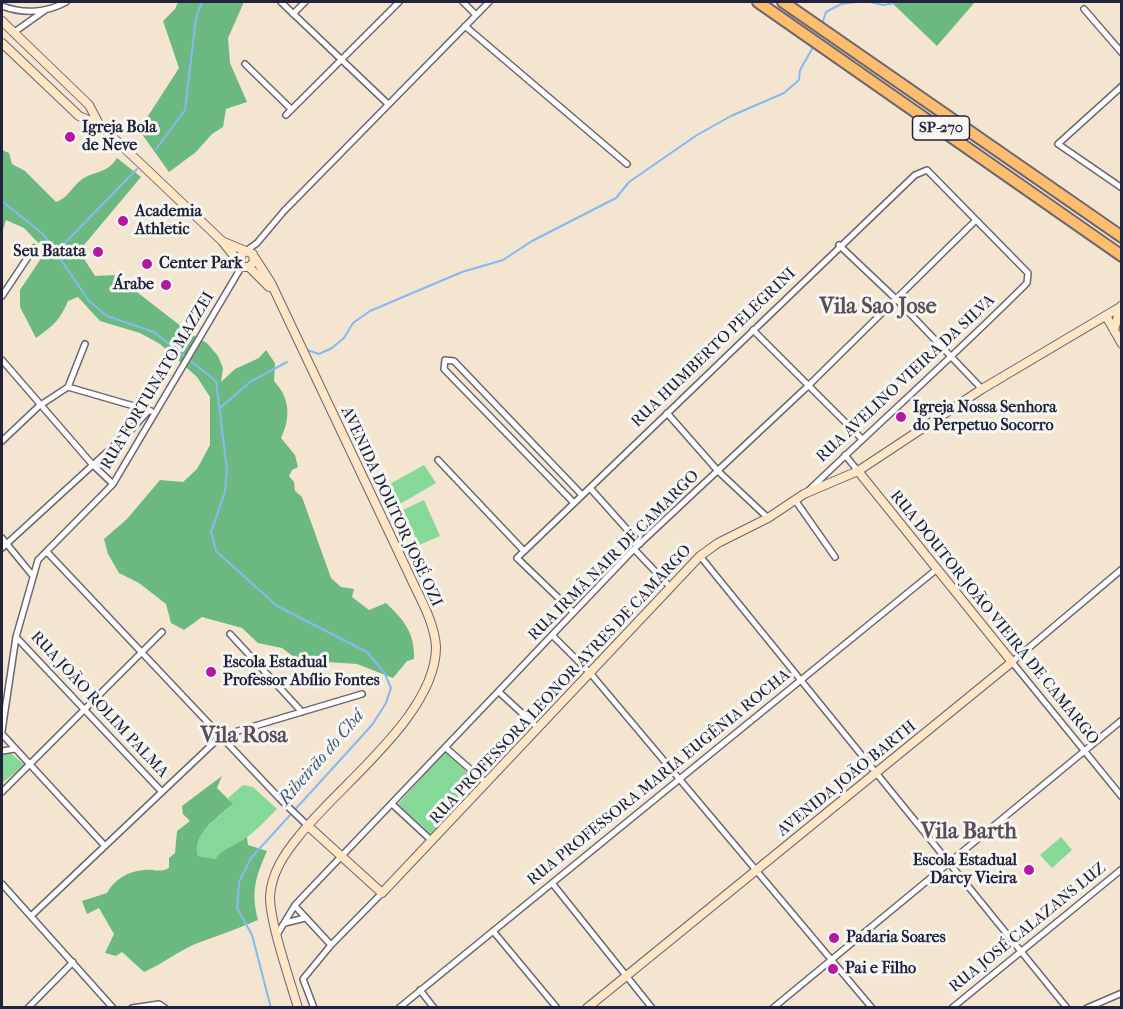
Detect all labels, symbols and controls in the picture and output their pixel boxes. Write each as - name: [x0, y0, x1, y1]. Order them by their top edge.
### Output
- road number: SP-270: [912, 116, 970, 140]
- place label: Igreja Bola de Neve: [82, 118, 157, 156]
- marker: Igreja Bola de Neve: [63, 130, 77, 144]
- place label: Academia Athletic: [135, 202, 202, 240]
- marker: Academia Athletic: [116, 214, 130, 228]
- place label: Seu Batata: [13, 242, 86, 262]
- marker: Seu Batata: [91, 245, 105, 259]
- place label: Center Park: [159, 254, 243, 274]
- marker: Center Park: [140, 257, 154, 271]
- street label: RUA HUMBERTO PELEGRINI: [628, 264, 800, 432]
- place label: Árabe: [113, 275, 154, 295]
- marker: Árabe: [159, 278, 173, 292]
- street label: RUA FORTUNATO MAZZEI: [97, 289, 219, 473]
- street label: RUA AVELINO VIEIRA DA SILVA: [813, 291, 999, 467]
- district label: Vila Sao Jose: [819, 295, 937, 321]
- place label: Igreja Nossa Senhora do Perpetuo Socorro: [913, 398, 1057, 436]
- street label: AVENIDA DOUTOR JOSÉ OZI: [336, 404, 446, 610]
- marker: Igreja Nossa Senhora do Perpetuo Socorro: [894, 410, 908, 424]
- street label: RUA IRMÃ NAIR DE CAMARGO: [525, 467, 703, 645]
- street label: RUA DOUTOR JOÃO VIEIRA DE CAMARGO: [885, 487, 1103, 749]
- street label: RUA PROFESSORA LEONOR AYRES DE CAMARGO: [426, 541, 696, 829]
- street label: RUA JOÃO ROLIM PALMA: [26, 628, 172, 782]
- place label: Escola Estadual Professor Abílio Fontes: [223, 653, 380, 691]
- marker: Escola Estadual Professor Abílio Fontes: [204, 665, 218, 679]
- street label: RUA PROFESSORA MARIA EUGÊNIA ROCHA: [524, 666, 794, 890]
- water label: Ribeirão do Chá: [275, 706, 369, 810]
- street label: AVENIDA JOÃO BARTH: [774, 717, 920, 841]
- district label: Vila Rosa: [201, 724, 287, 750]
- district label: Vila Barth: [921, 820, 1017, 846]
- place label: Escola Estadual Darcy Vieira: [913, 851, 1017, 889]
- street label: RUA JOSÉ CALAZANS LUZ: [946, 859, 1110, 997]
- marker: Escola Estadual Darcy Vieira: [1022, 863, 1036, 877]
- place label: Padaria Soares: [846, 928, 946, 948]
- marker: Padaria Soares: [827, 931, 841, 945]
- place label: Pai e Filho: [845, 959, 916, 979]
- marker: Pai e Filho: [826, 962, 840, 976]

